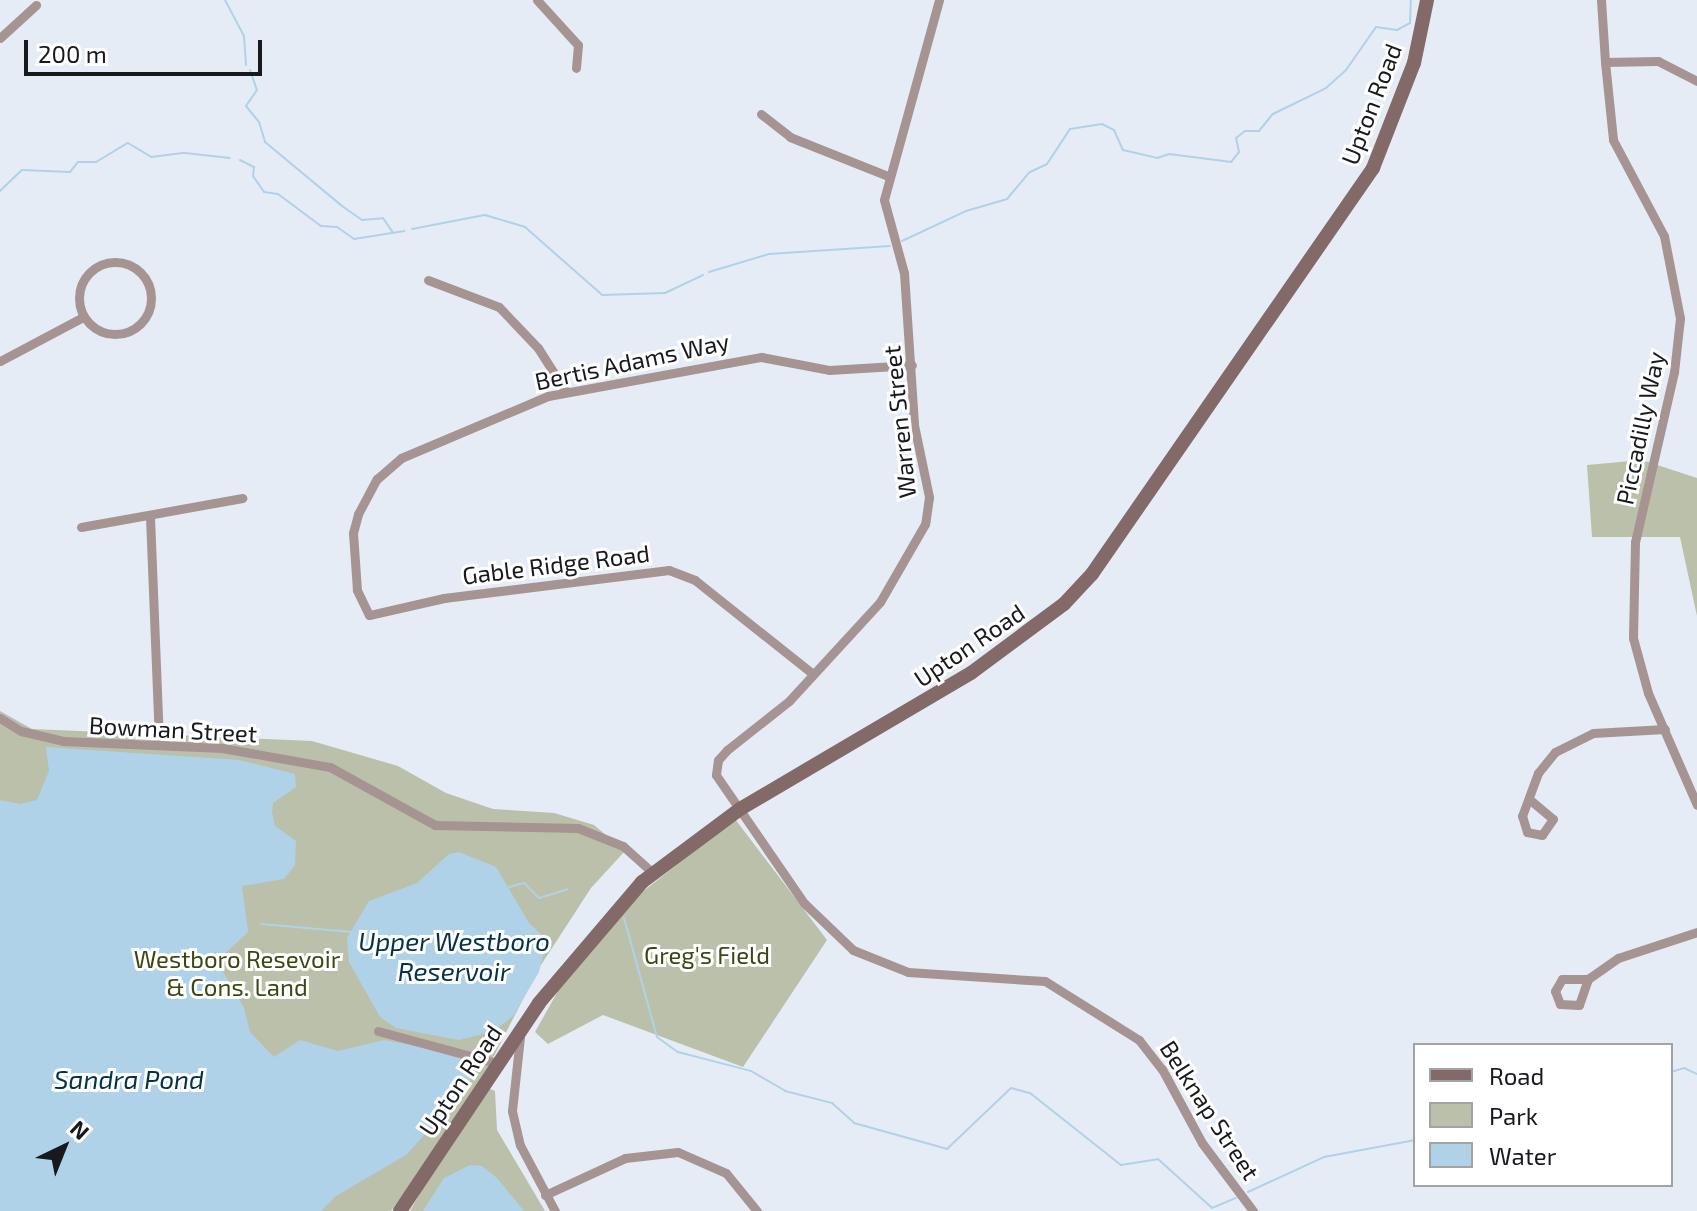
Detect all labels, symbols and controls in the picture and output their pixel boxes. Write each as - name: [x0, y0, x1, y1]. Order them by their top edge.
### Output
- scale bar: [28, 24, 266, 74]
- text: 200 m: [38, 39, 107, 68]
- street label: Upton Road: [1335, 39, 1407, 169]
- street label: Bertis Adams Way: [532, 326, 732, 396]
- street label: Warren Street: [877, 344, 921, 500]
- street label: Piccadilly Way: [1610, 349, 1670, 507]
- street label: Gable Ridge Road: [461, 538, 651, 590]
- street label: Upton Road: [908, 597, 1030, 693]
- street label: Bowman Street: [88, 710, 258, 748]
- water label: Upper Westboro Reservoir: [358, 925, 550, 986]
- park label: Greg's Field: [644, 941, 770, 969]
- park label: Westboro Resevoir & Cons. Land: [134, 945, 340, 1001]
- street label: Upton Road: [412, 1019, 508, 1141]
- street label: Belknap Street: [1154, 1035, 1266, 1185]
- legend: [1413, 1043, 1673, 1187]
- text: Road: [1489, 1061, 1544, 1090]
- water label: Sandra Pond: [54, 1063, 204, 1095]
- text: Park: [1489, 1101, 1538, 1130]
- north arrow: [24, 1107, 104, 1187]
- text: N: [66, 1115, 95, 1144]
- text: Water: [1489, 1141, 1556, 1170]

